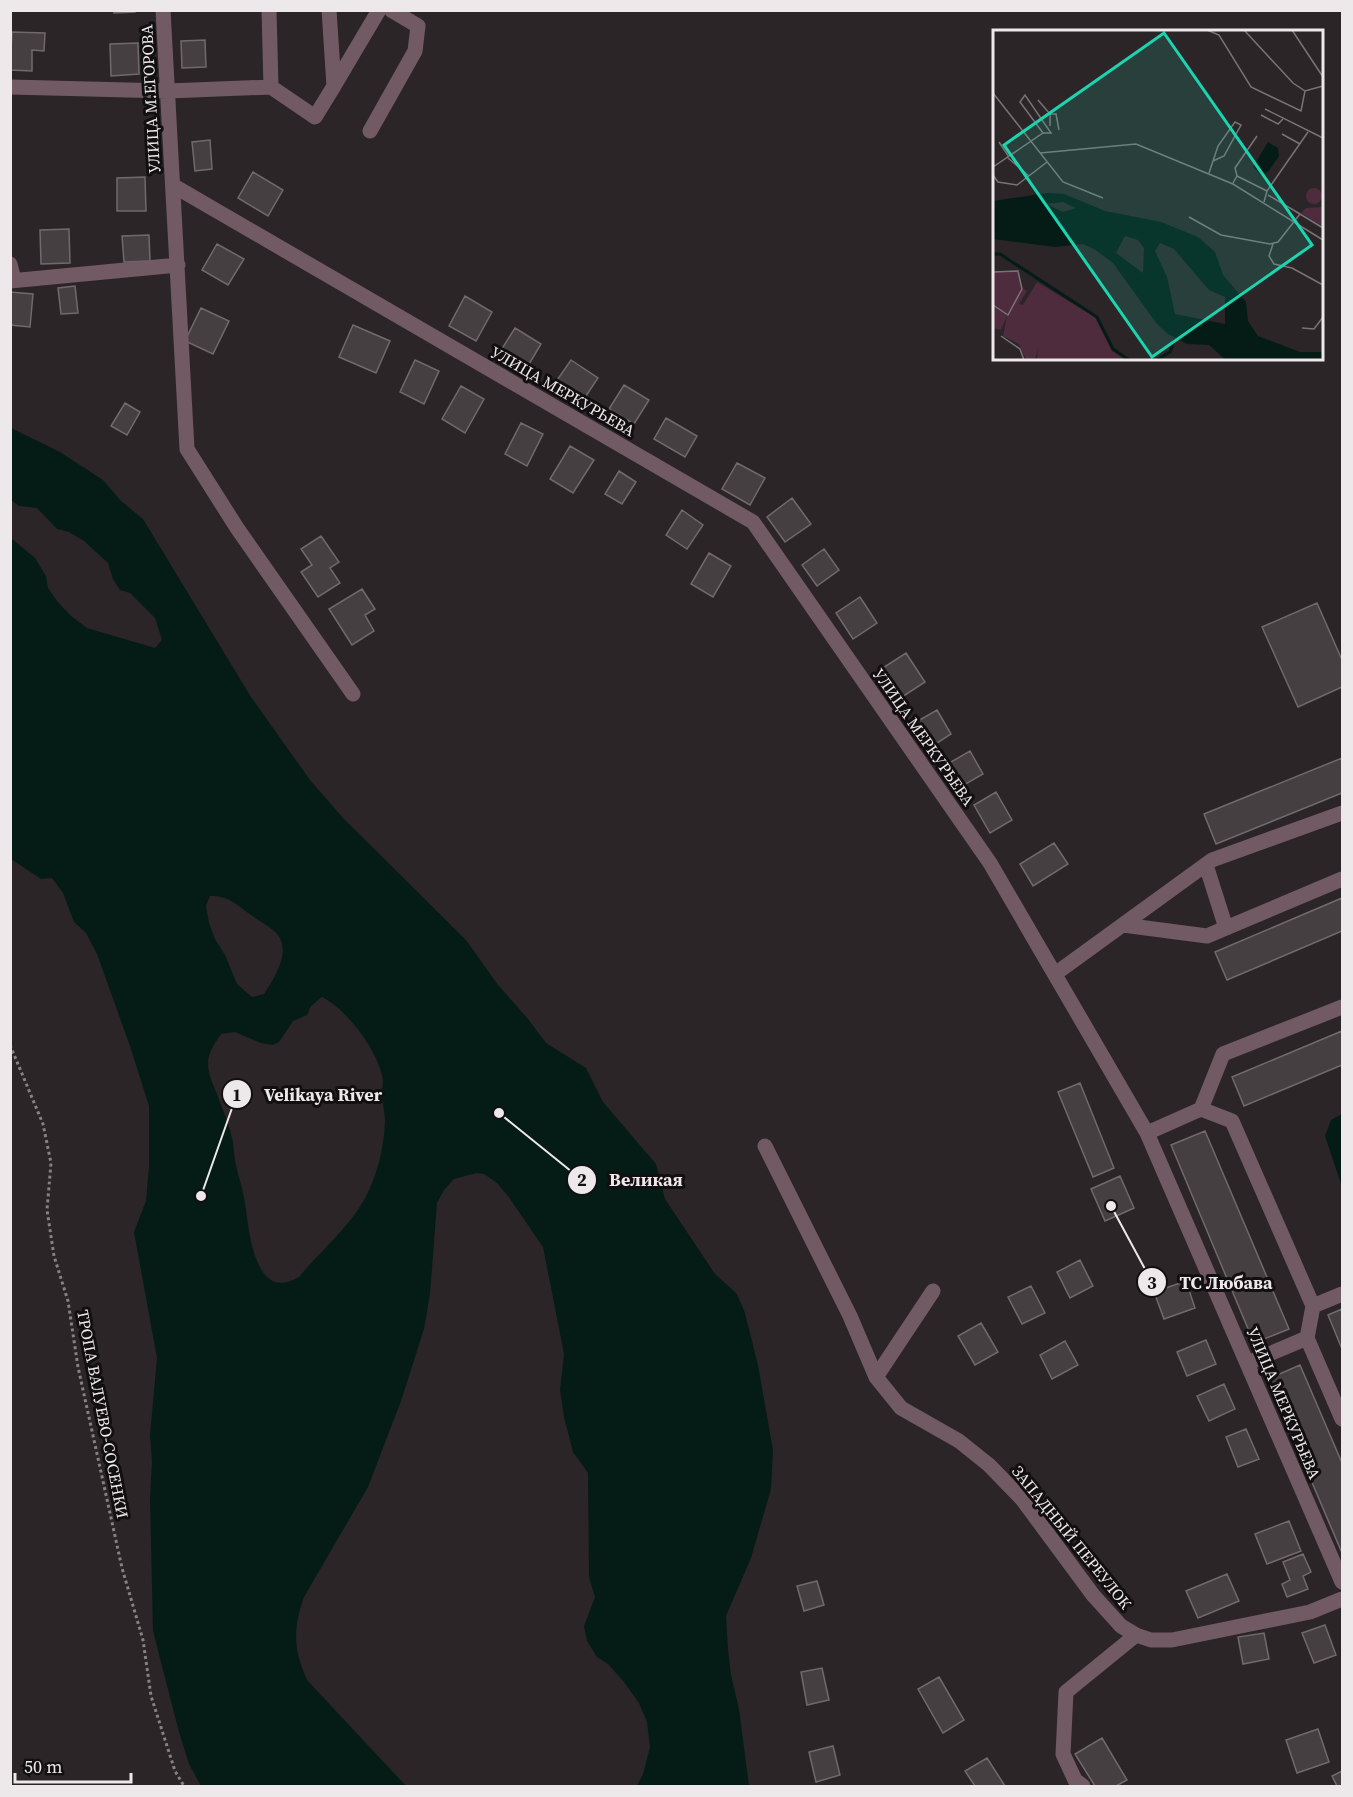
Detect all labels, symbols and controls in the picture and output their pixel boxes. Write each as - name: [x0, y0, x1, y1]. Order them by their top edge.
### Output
- street label: УЛИЦА М.ЕГОРОВА: [135, 24, 165, 174]
- inset map: [993, 30, 1323, 360]
- street label: УЛИЦА МЕРКУРЬЕВА: [487, 341, 640, 442]
- street label: УЛИЦА МЕРКУРЬЕВА: [868, 664, 980, 810]
- callout: Velikaya River: [222, 1076, 394, 1112]
- text: 1: [232, 1082, 242, 1107]
- text: Velikaya River: [264, 1082, 383, 1107]
- callout: Великая: [567, 1162, 695, 1198]
- text: 2: [577, 1167, 587, 1192]
- text: Великая: [609, 1167, 683, 1192]
- callout: ТС Любава: [1137, 1264, 1284, 1300]
- text: 3: [1147, 1270, 1157, 1295]
- text: ТС Любава: [1180, 1270, 1273, 1295]
- street label: ТРОПА ВАЛУЕВО-СОСЕНКИ: [72, 1308, 134, 1520]
- street label: УЛИЦА МЕРКУРЬЕВА: [1242, 1324, 1326, 1483]
- street label: ЗАПАДНЫЙ ПЕРЕУЛОК: [1007, 1461, 1137, 1614]
- scale bar: [15, 1746, 130, 1784]
- text: 50 m: [24, 1754, 62, 1779]

